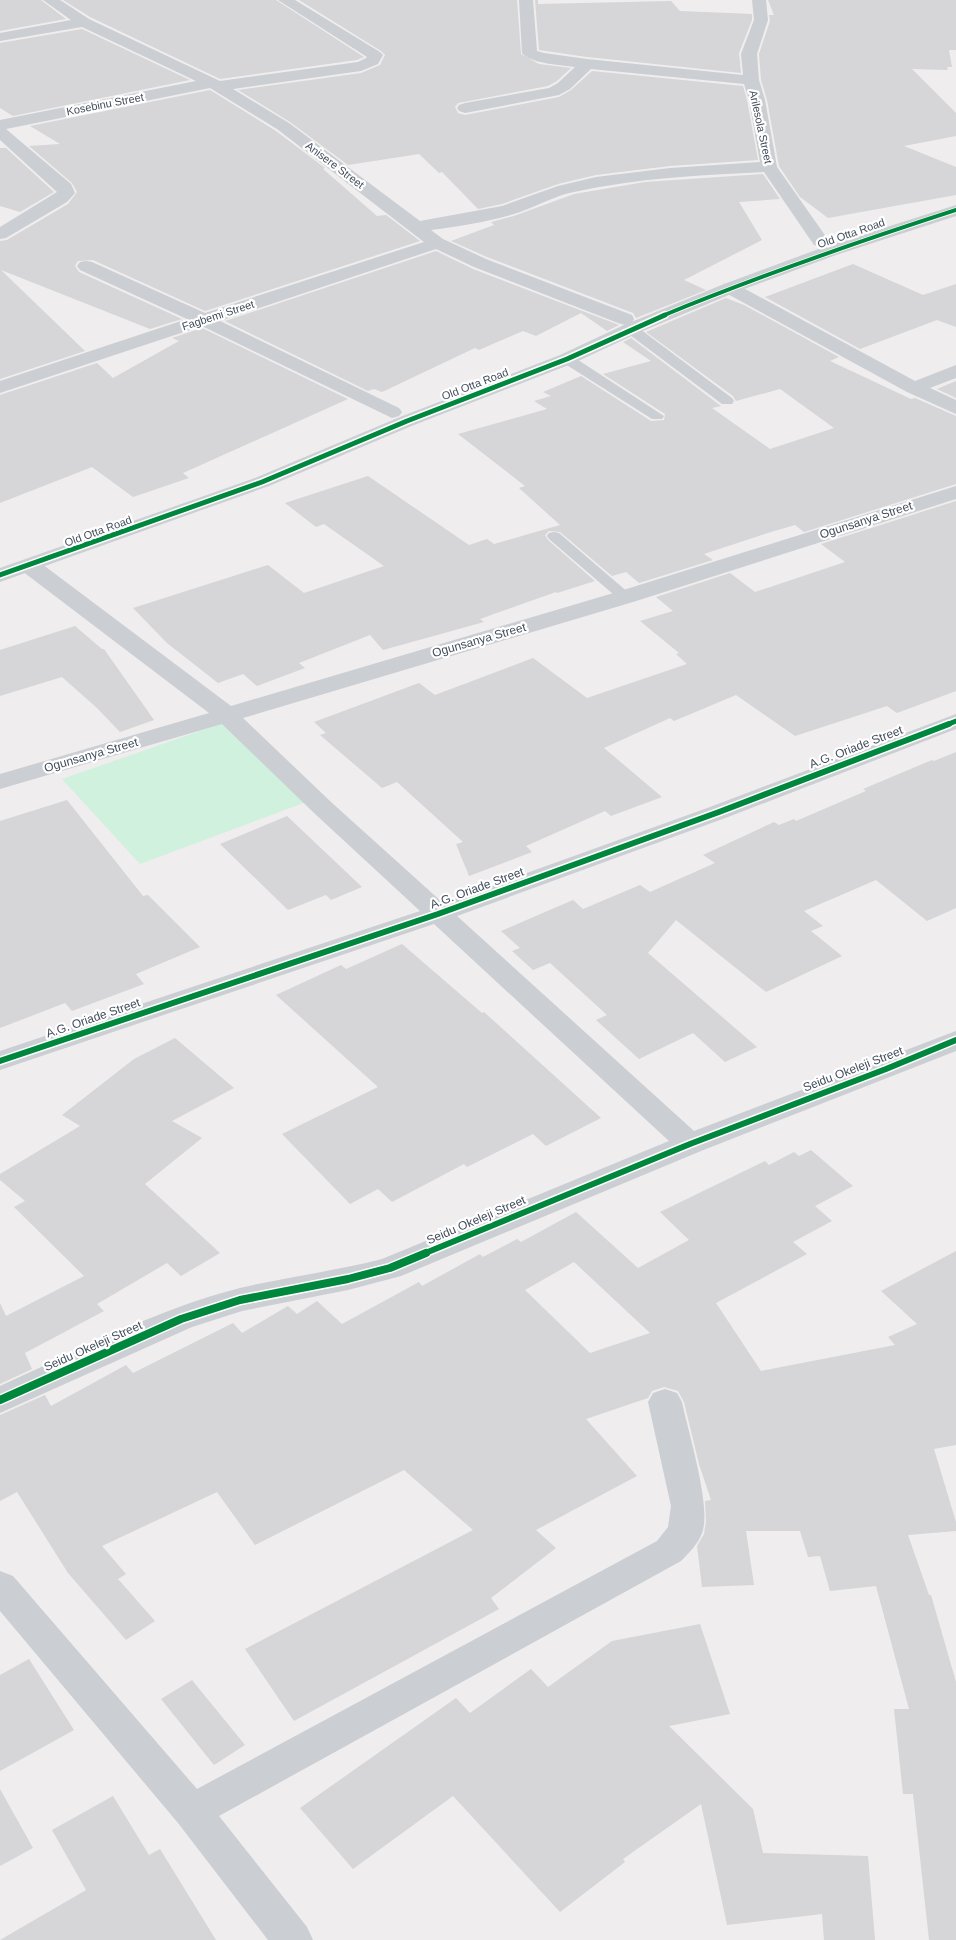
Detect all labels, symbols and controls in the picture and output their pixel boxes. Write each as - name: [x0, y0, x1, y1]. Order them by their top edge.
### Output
- street label: Arilesola Street: [747, 89, 775, 165]
- street label: Kosebinu Street: [65, 91, 145, 117]
- street label: Anisere Street: [304, 139, 366, 191]
- street label: Old Otta Road: [816, 216, 886, 250]
- street label: Fagbemi Street: [180, 298, 256, 332]
- street label: Old Otta Road: [440, 366, 510, 402]
- street label: Ogunsanya Street: [818, 498, 915, 542]
- street label: Old Otta Road: [63, 513, 133, 549]
- street label: Ogunsanya Street: [431, 620, 528, 660]
- street label: A.G. Oriade Street: [807, 723, 905, 771]
- street label: Ogunsanya Street: [43, 735, 140, 775]
- street label: A.G. Oriade Street: [428, 864, 526, 911]
- street label: A.G. Oriade Street: [44, 995, 143, 1041]
- street label: Seidu Okeleji Street: [801, 1043, 906, 1095]
- street label: Seidu Okeleji Street: [424, 1193, 528, 1247]
- street label: Seidu Okeleji Street: [42, 1318, 145, 1374]

